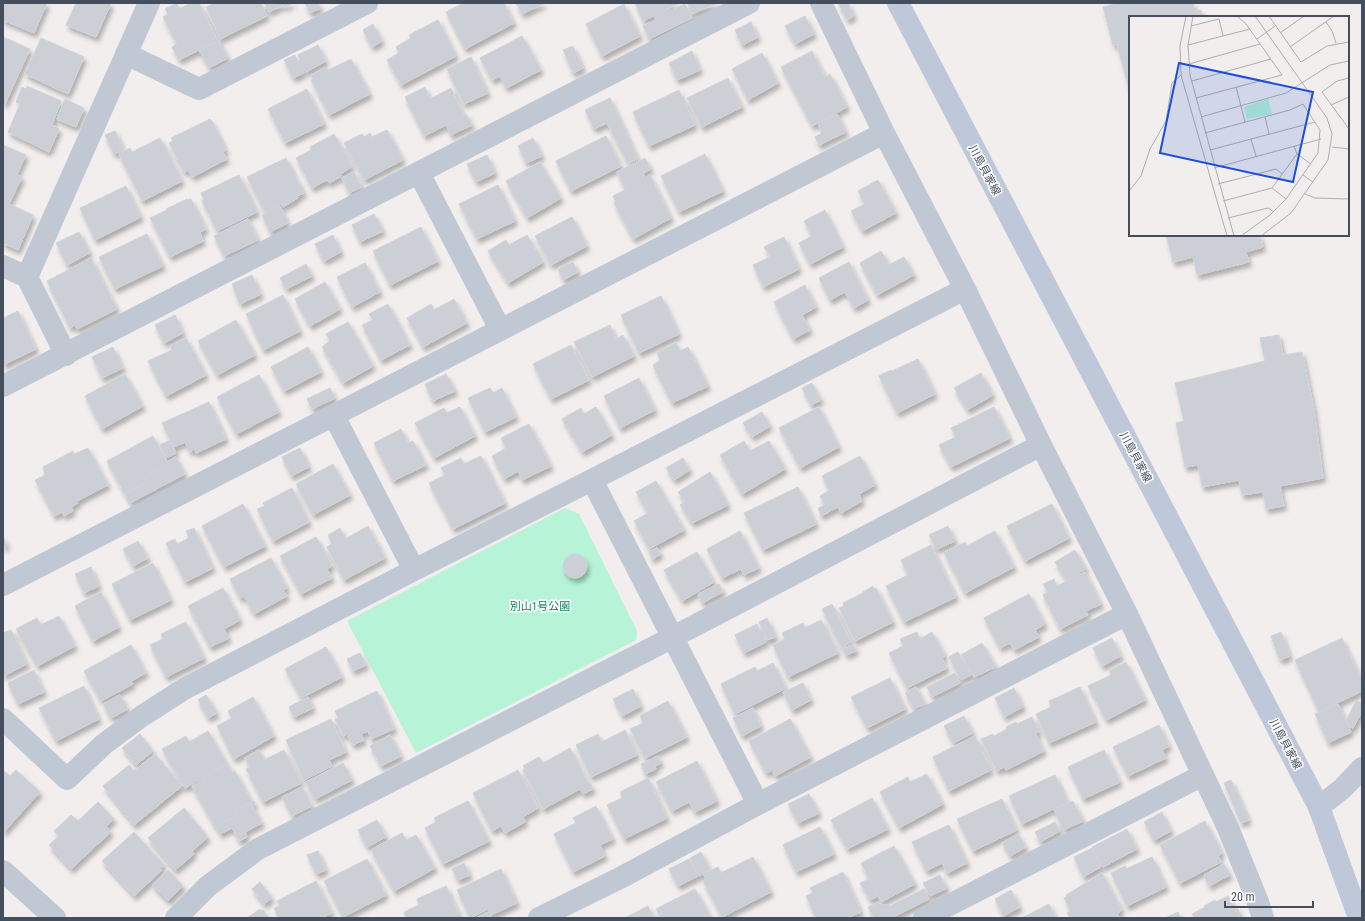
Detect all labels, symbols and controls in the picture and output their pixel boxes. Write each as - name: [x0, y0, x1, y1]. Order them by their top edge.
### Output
- inset map: [1129, 16, 1349, 236]
- street label: 川島貝家線: [966, 143, 1003, 198]
- street label: 川島貝家線: [1117, 430, 1154, 485]
- park label: 別山1号公園: [510, 600, 570, 613]
- street label: 川島貝家線: [1267, 717, 1304, 772]
- scale bar: [1225, 883, 1313, 909]
- text: 20 m: [1231, 890, 1255, 904]

